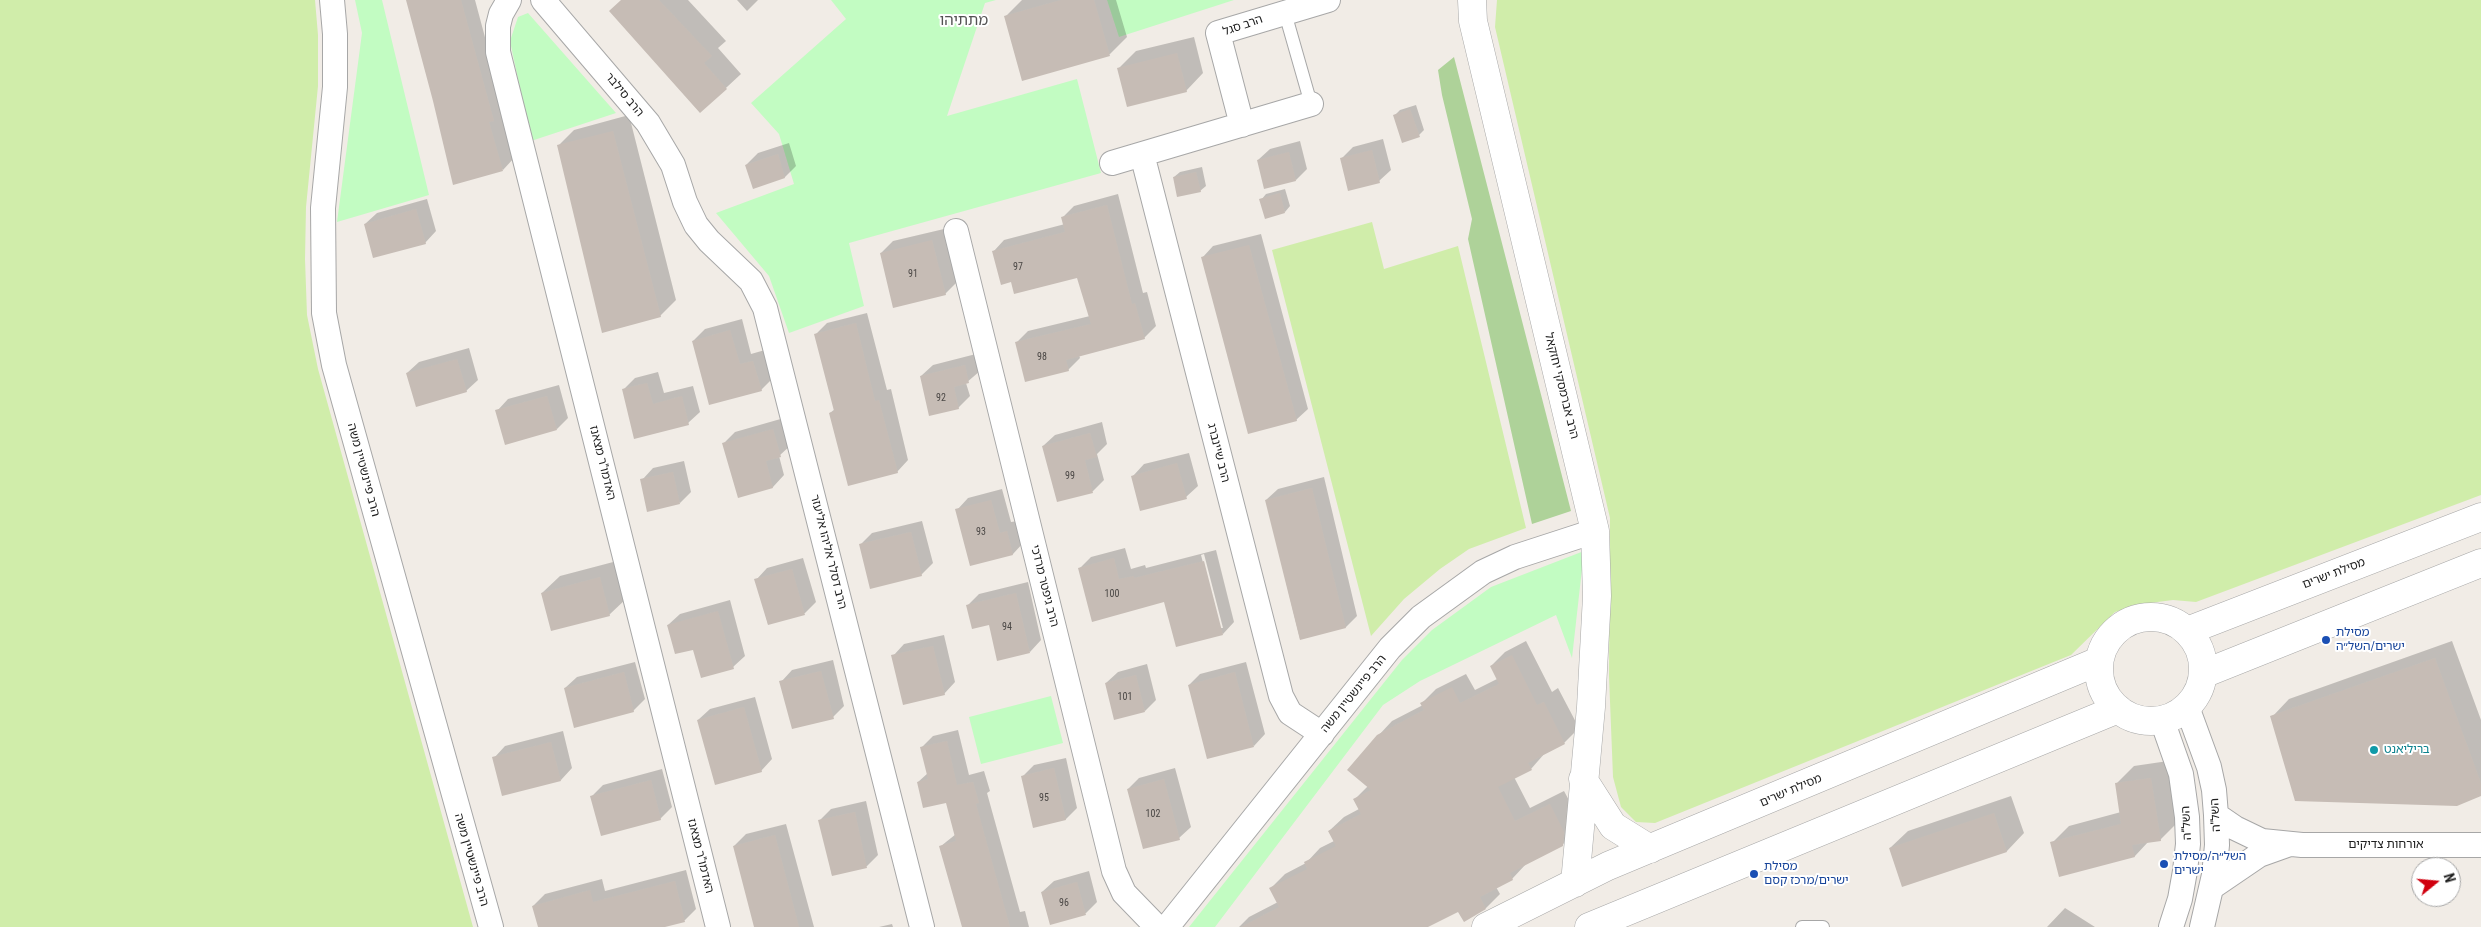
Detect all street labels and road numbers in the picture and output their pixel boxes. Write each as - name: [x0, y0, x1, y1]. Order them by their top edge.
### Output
- street label: הרב סגל: [1221, 12, 1265, 40]
- street label: הרב סילבר: [602, 70, 646, 120]
- street label: הרב אברמסקי יחזקאל: [1541, 331, 1581, 441]
- street label: הרב פיינשטיין משה: [344, 422, 382, 518]
- street label: הרב שיינברג: [1204, 422, 1232, 484]
- street label: האדמו"ר מצאנז: [586, 424, 618, 502]
- street label: הרב דסלר אליהו אליעזר: [807, 493, 849, 611]
- street label: הרב גיפטר מרדכי: [1027, 544, 1061, 628]
- street label: מסילת ישרים: [2301, 555, 2367, 593]
- street label: הרב פיינשטיין משה: [1318, 652, 1390, 736]
- street label: מסילת ישרים: [1758, 771, 1824, 811]
- street label: השל"ה: [2208, 798, 2224, 832]
- street label: השל”ה: [2179, 806, 2195, 840]
- street label: הרב פיינשטיין משה: [451, 812, 491, 908]
- street label: האדמו"ר מצאנז: [684, 817, 716, 895]
- street label: אורחות צדיקים: [2348, 838, 2424, 852]

